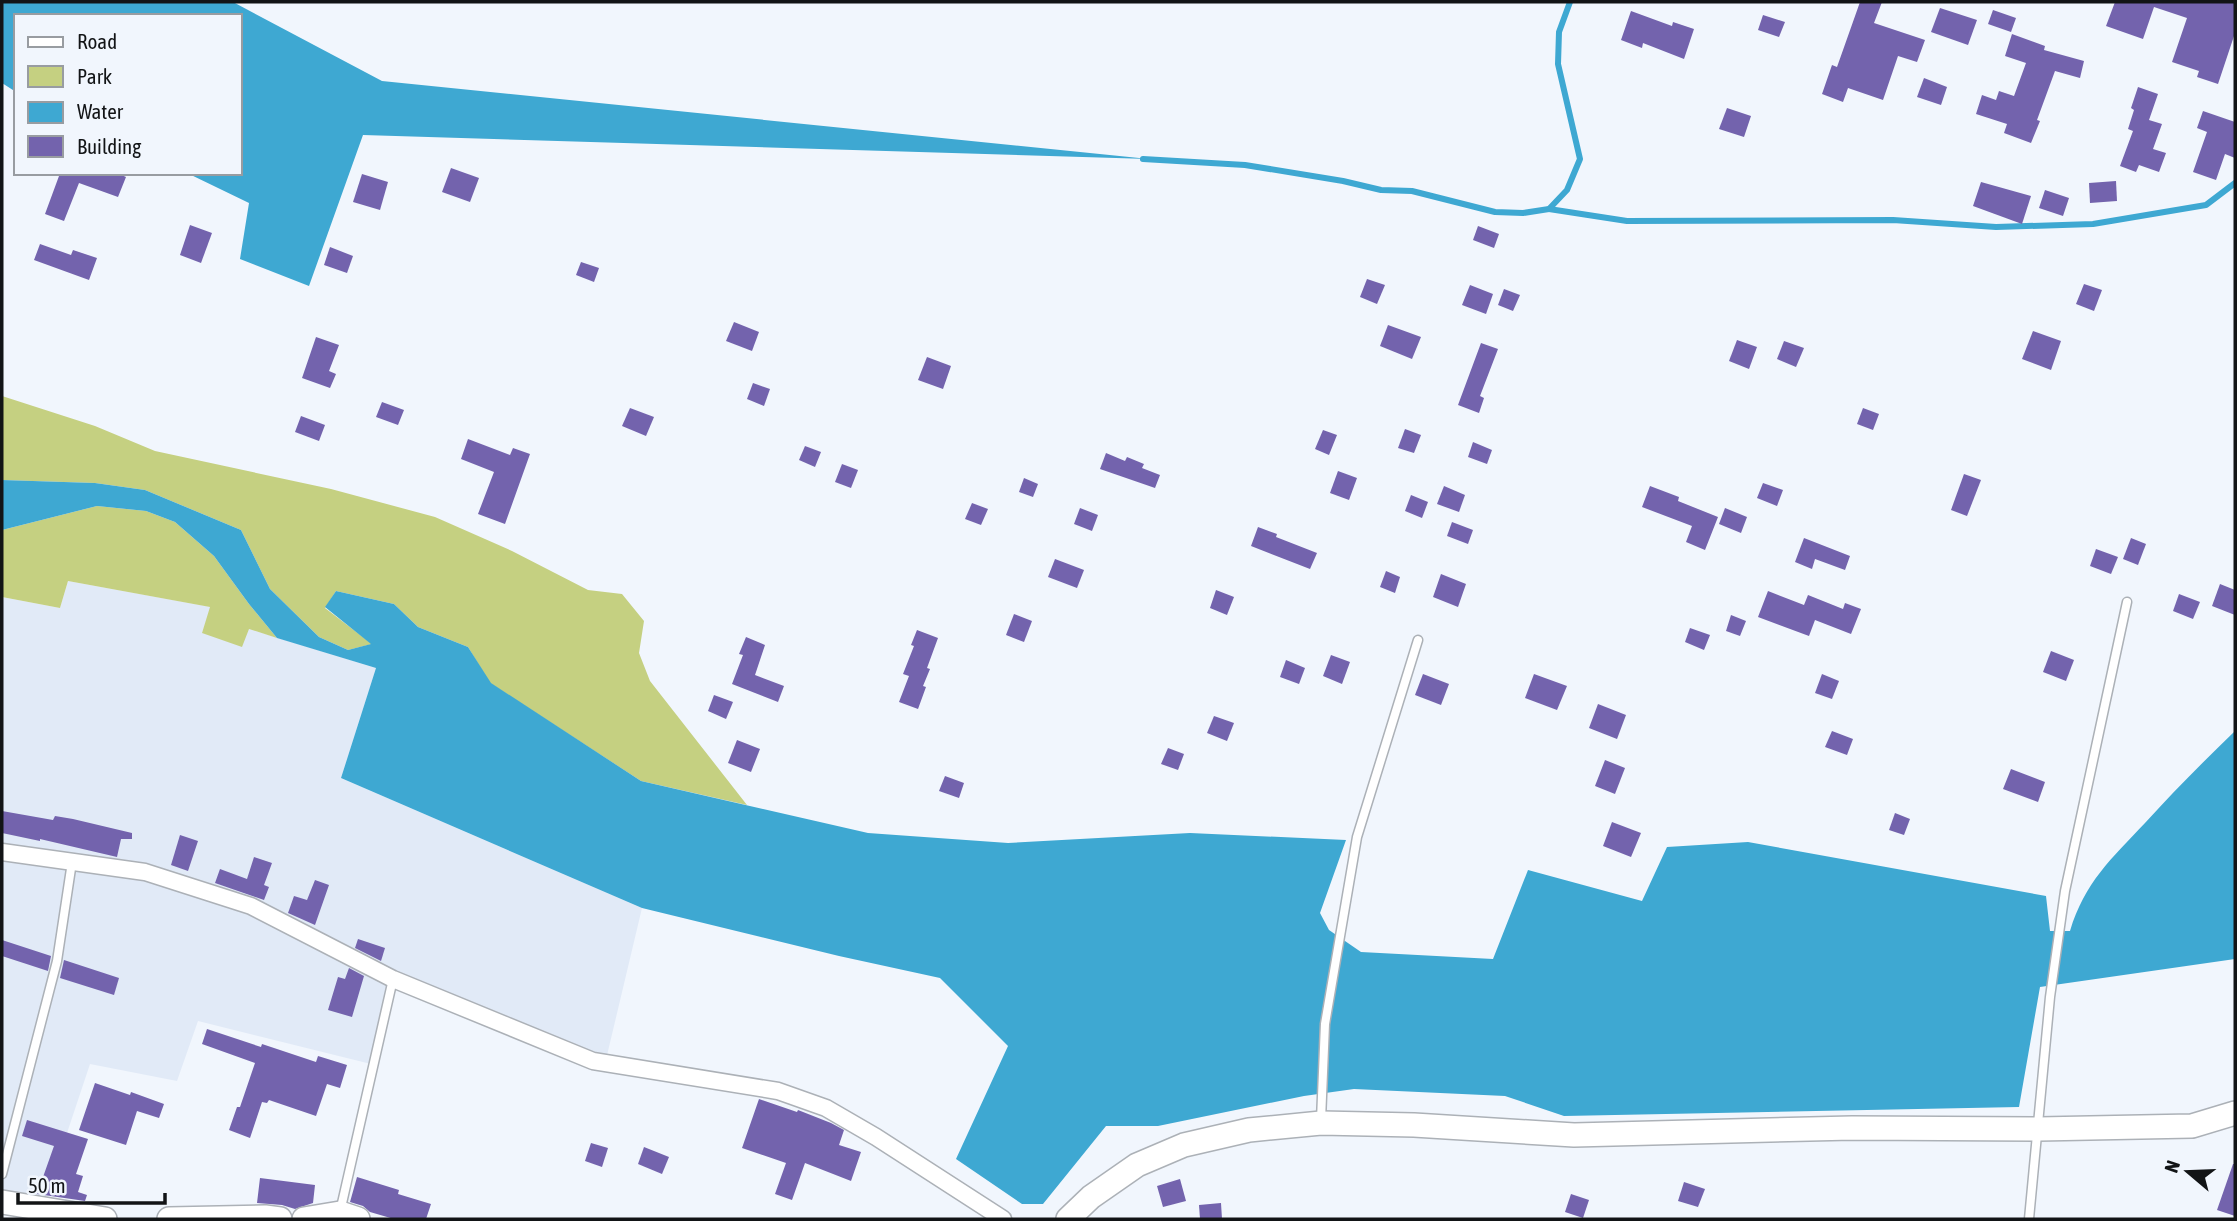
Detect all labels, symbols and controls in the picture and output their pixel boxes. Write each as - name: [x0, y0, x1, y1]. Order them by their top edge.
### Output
- legend: [14, 14, 242, 175]
- text: Road: [77, 29, 117, 53]
- text: Park: [77, 64, 112, 88]
- text: Water: [77, 99, 124, 123]
- text: Building: [77, 134, 141, 158]
- north arrow: [2153, 1137, 2223, 1207]
- text: N: [2160, 1158, 2184, 1175]
- scale bar: [18, 1162, 164, 1206]
- text: 50 m: [28, 1173, 66, 1197]

